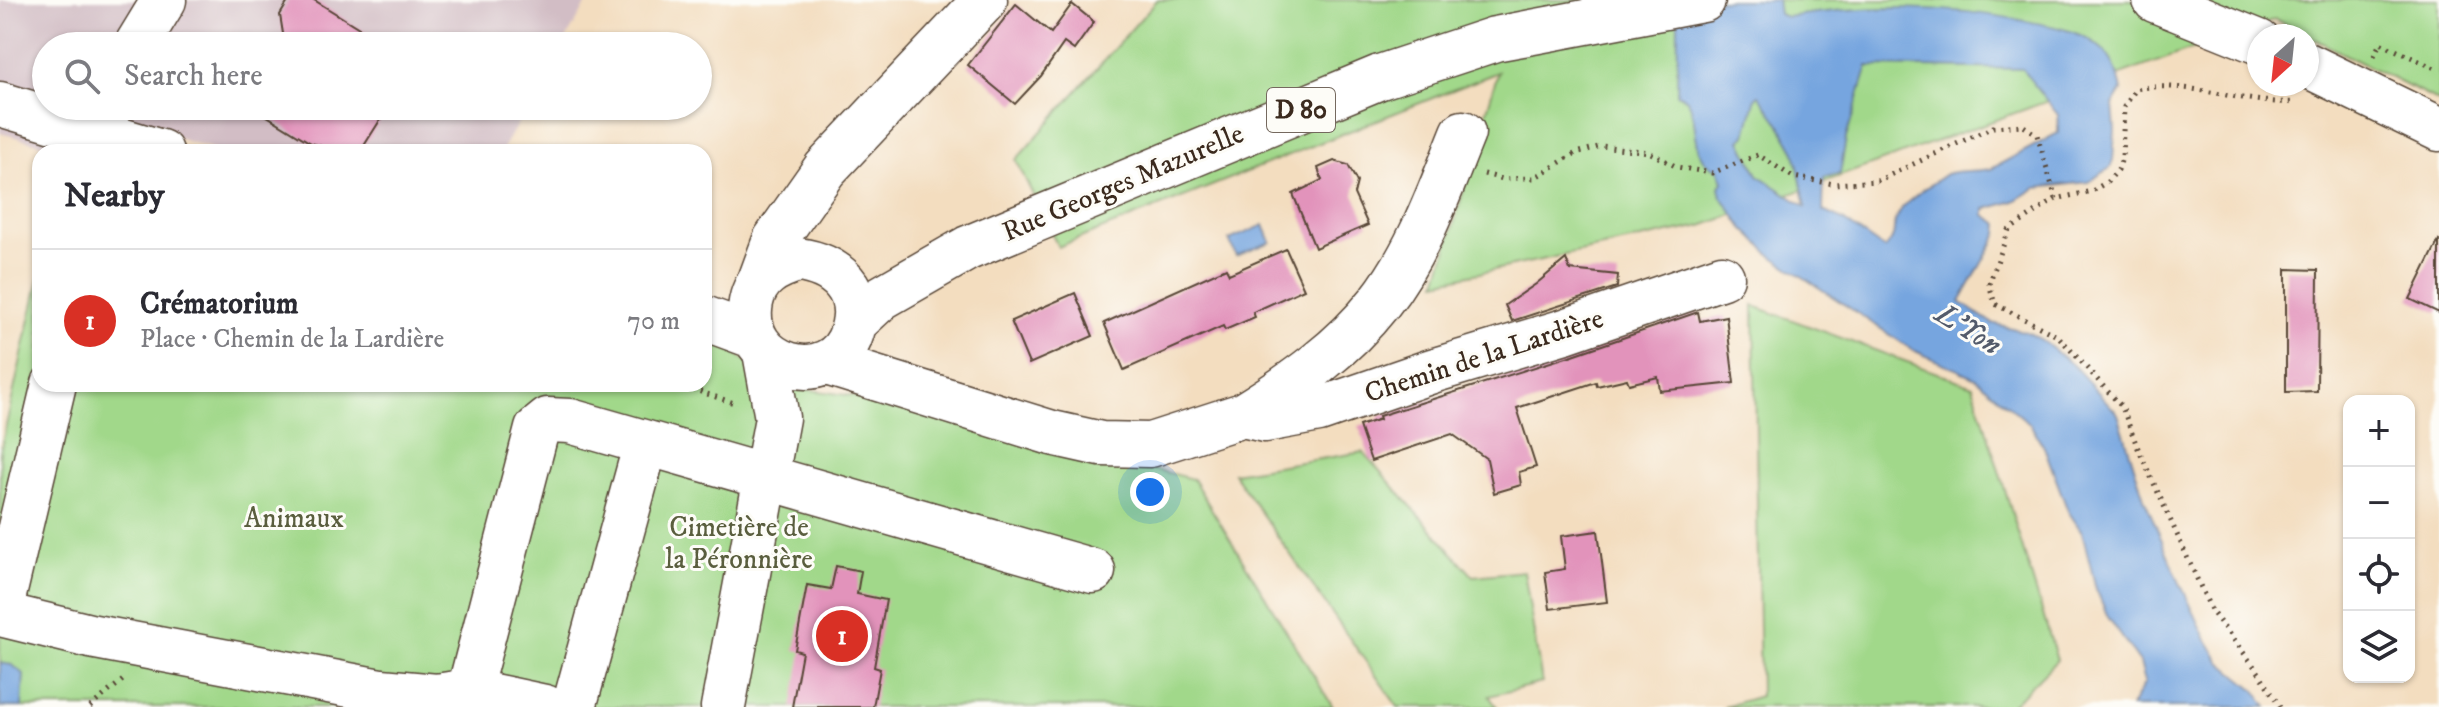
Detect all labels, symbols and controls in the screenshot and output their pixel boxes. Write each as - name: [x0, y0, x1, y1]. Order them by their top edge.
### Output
- north arrow: [2247, 24, 2319, 96]
- search box: [32, 32, 712, 120]
- icon: search: [60, 54, 104, 98]
- text: Search here: [124, 58, 263, 95]
- road number: D 80: [1267, 88, 1335, 132]
- street label: Rue Georges Mazurelle: [997, 116, 1249, 250]
- text: Nearby: [64, 175, 165, 217]
- text: Crématorium: [140, 286, 299, 323]
- water label: L'Yon: [1927, 295, 2008, 364]
- street label: Chemin de la Lardière: [1360, 301, 1608, 411]
- text: 1: [85, 305, 95, 338]
- text: 70 m: [627, 305, 680, 338]
- text: Place · Chemin de la Lardière: [140, 323, 444, 356]
- map controls: [2343, 395, 2415, 683]
- button: +: [2343, 395, 2415, 467]
- button: −: [2343, 467, 2415, 539]
- your location: [1130, 472, 1170, 512]
- park label: Animaux: [244, 501, 344, 536]
- park label: Cimetière de la Péronnière: [665, 510, 813, 577]
- button: locate: [2343, 539, 2415, 611]
- pin: 1: [816, 606, 868, 666]
- button: layers: [2343, 611, 2415, 683]

